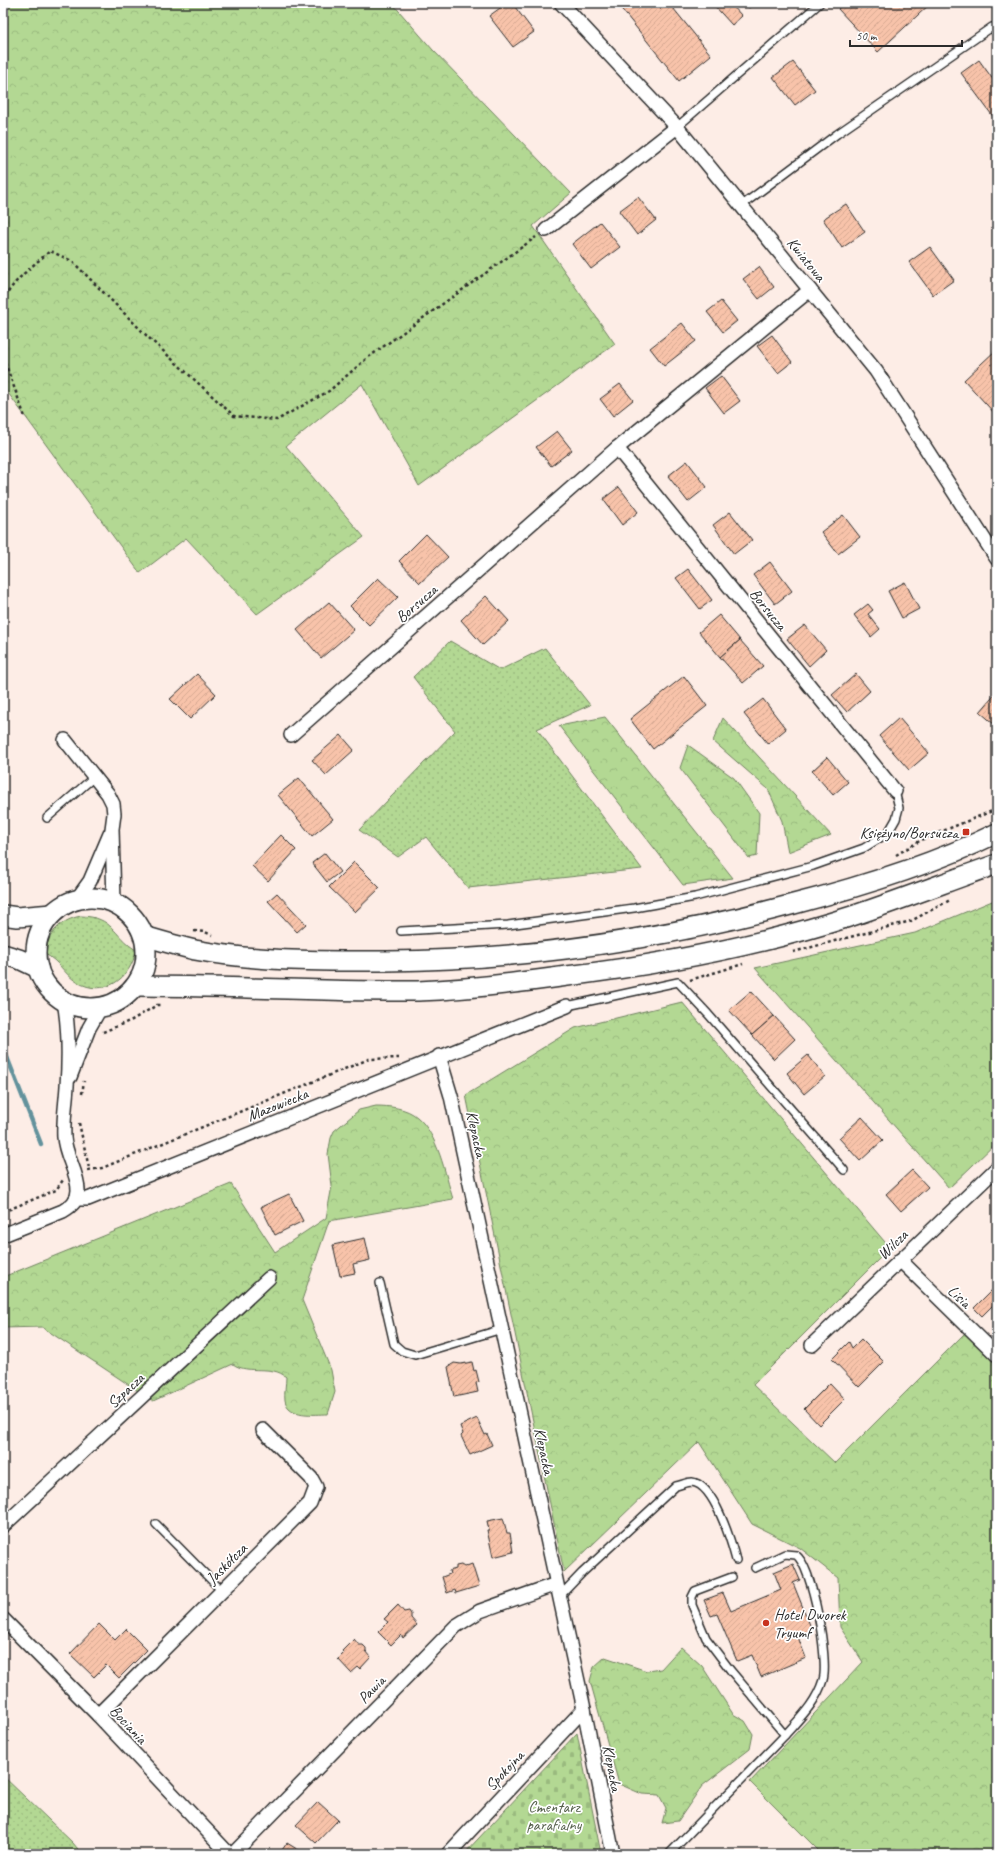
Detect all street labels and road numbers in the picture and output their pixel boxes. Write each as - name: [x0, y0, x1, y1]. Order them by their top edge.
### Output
- street label: Kwiatowa: [782, 233, 831, 287]
- street label: Borsucza: [392, 579, 443, 627]
- street label: Borsucza: [745, 584, 792, 636]
- street label: Mazowiecka: [244, 1083, 312, 1126]
- street label: Klepacka: [461, 1109, 491, 1161]
- street label: Wilcza: [873, 1224, 913, 1264]
- street label: Lisia: [943, 1281, 976, 1314]
- street label: Szpacza: [103, 1367, 150, 1413]
- street label: Klepacka: [529, 1426, 559, 1478]
- street label: Jaskółcza: [201, 1538, 252, 1589]
- street label: Pawia: [354, 1670, 391, 1708]
- street label: Bociania: [105, 1701, 152, 1749]
- street label: Klepacka: [598, 1743, 627, 1795]
- street label: Spokojna: [481, 1745, 529, 1795]

